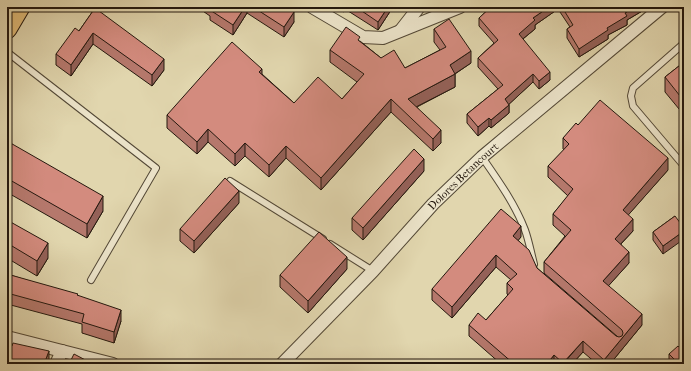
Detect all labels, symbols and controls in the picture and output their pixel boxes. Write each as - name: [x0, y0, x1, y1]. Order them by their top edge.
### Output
- street label: Dolores Betancourt: [425, 140, 501, 212]

